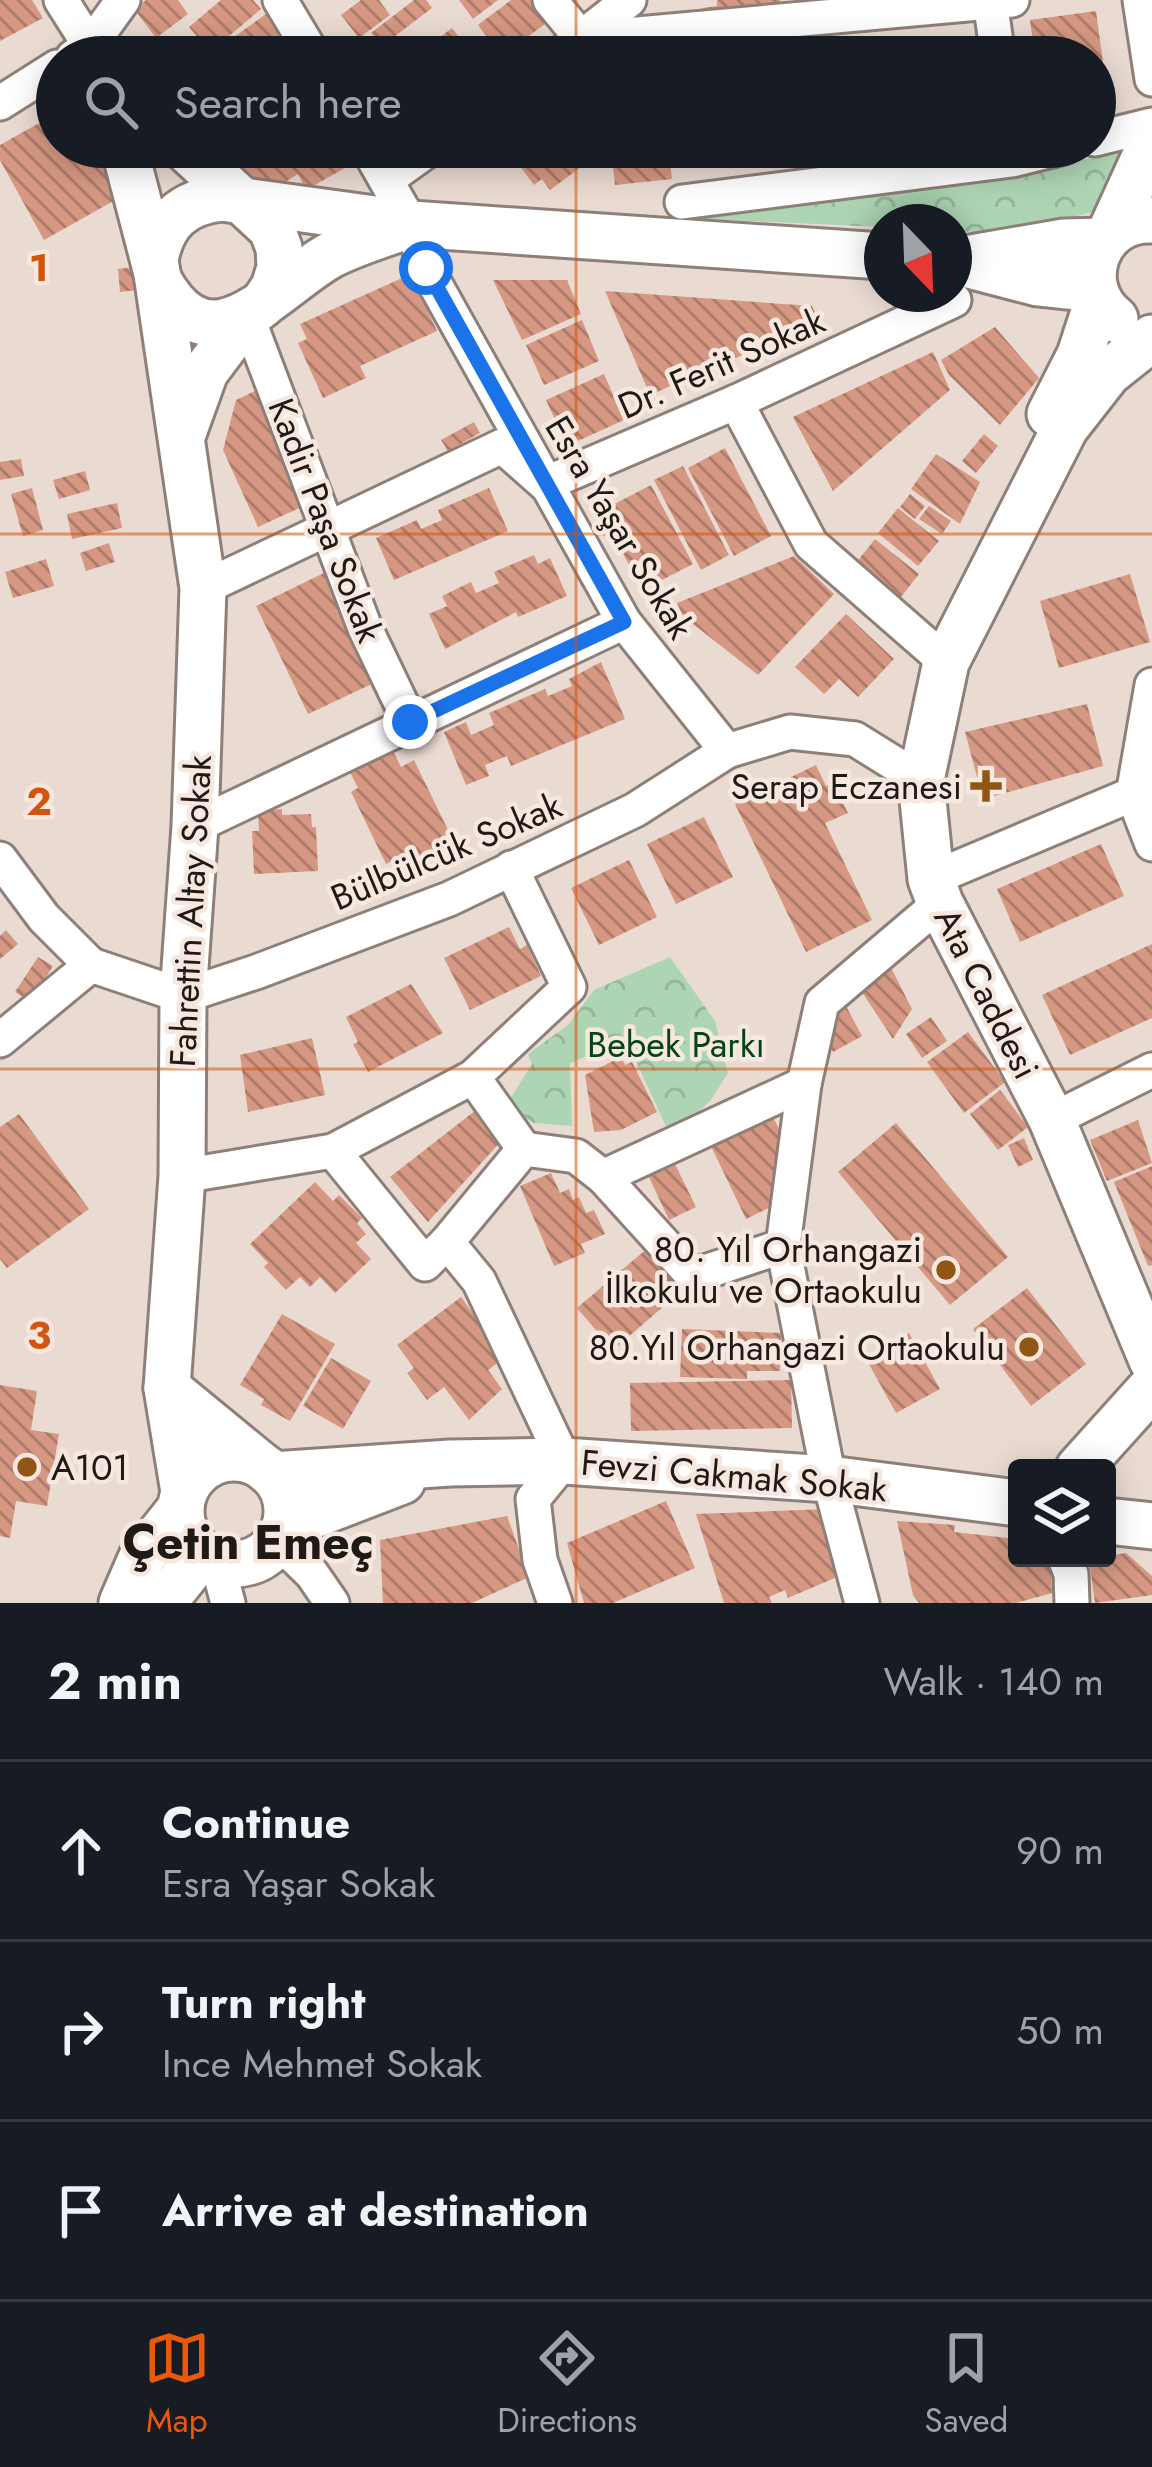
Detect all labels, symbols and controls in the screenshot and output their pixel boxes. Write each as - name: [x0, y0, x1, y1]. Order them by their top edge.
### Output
- search box: [36, 36, 1116, 168]
- icon: search: [78, 69, 144, 135]
- text: Search here: [174, 70, 402, 135]
- north arrow: [864, 204, 972, 312]
- text: 1: [29, 239, 49, 296]
- route start: [399, 241, 453, 295]
- street label: Dr. Ferit Sokak: [609, 294, 833, 432]
- street label: Kadir Paşa Sokak: [256, 390, 396, 650]
- street label: Esra Yaşar Sokak: [533, 406, 707, 649]
- route end: [383, 695, 437, 749]
- street label: Fahrettin Altay Sokak: [156, 753, 224, 1068]
- place label: Serap Eczanesi: [731, 760, 962, 812]
- text: 2: [26, 773, 52, 830]
- marker: Serap Eczanesi: [973, 773, 999, 799]
- street label: Bülbülcük Sokak: [323, 779, 570, 923]
- street label: Ata Caddesi: [922, 898, 1052, 1088]
- park label: Bebek Parkı: [587, 1018, 765, 1070]
- place label: 80. Yıl Orhangazi İlkokulu ve Ortaokulu: [605, 1223, 922, 1316]
- marker: 80. Yıl Orhangazi İlkokulu ve Ortaokulu: [933, 1257, 959, 1283]
- text: 3: [27, 1307, 51, 1364]
- place label: 80.Yıl Orhangazi Ortaokulu: [589, 1321, 1005, 1373]
- marker: 80.Yıl Orhangazi Ortaokulu: [1016, 1334, 1042, 1360]
- street label: Fevzi Cakmak Sokak: [579, 1436, 889, 1514]
- place label: A101: [51, 1441, 129, 1493]
- marker: A101: [14, 1454, 40, 1480]
- map controls: [1008, 1459, 1116, 1567]
- button: layers: [1008, 1459, 1116, 1567]
- district label: Çetin Emeç: [122, 1508, 374, 1577]
- text: 2 min: [48, 1644, 182, 1718]
- text: Walk · 140 m: [883, 1653, 1104, 1710]
- text: Continue: [162, 1790, 350, 1855]
- icon: ahead: [48, 1818, 114, 1884]
- text: 90 m: [1016, 1822, 1104, 1879]
- text: Esra Yaşar Sokak: [162, 1855, 435, 1912]
- text: Turn right: [162, 1970, 366, 2035]
- icon: right: [48, 1998, 114, 2064]
- text: 50 m: [1016, 2002, 1104, 2059]
- text: Ince Mehmet Sokak: [162, 2035, 482, 2092]
- icon: arrive: [48, 2178, 114, 2244]
- text: Arrive at destination: [162, 2178, 589, 2243]
- tab: Map: [144, 2325, 210, 2444]
- tab: Directions: [497, 2325, 637, 2444]
- tab: Saved: [925, 2325, 1008, 2444]

